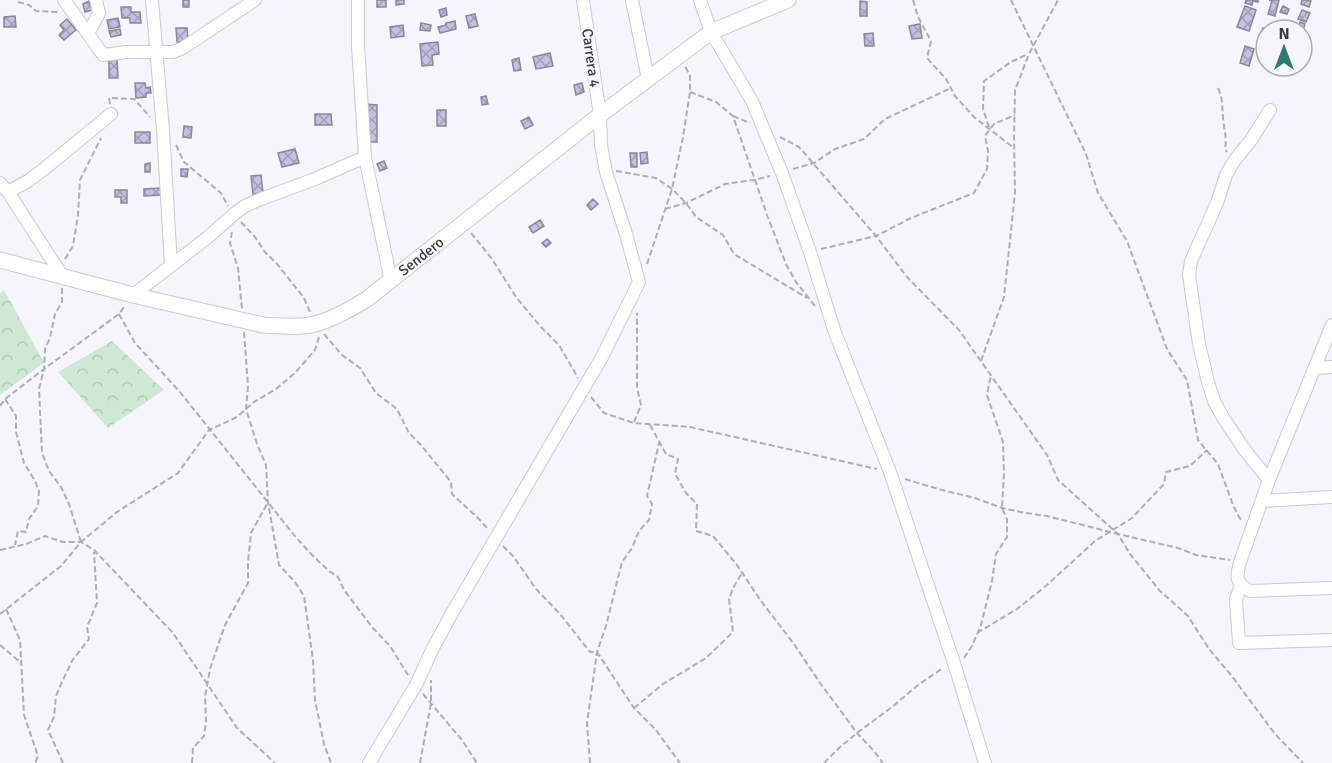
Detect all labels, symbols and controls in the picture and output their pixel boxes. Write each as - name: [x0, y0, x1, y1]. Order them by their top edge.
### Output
- north arrow: [1254, 18, 1314, 78]
- text: N: [1278, 24, 1290, 44]
- street label: Carrera 4: [578, 27, 604, 89]
- street label: Sendero: [395, 233, 447, 280]

